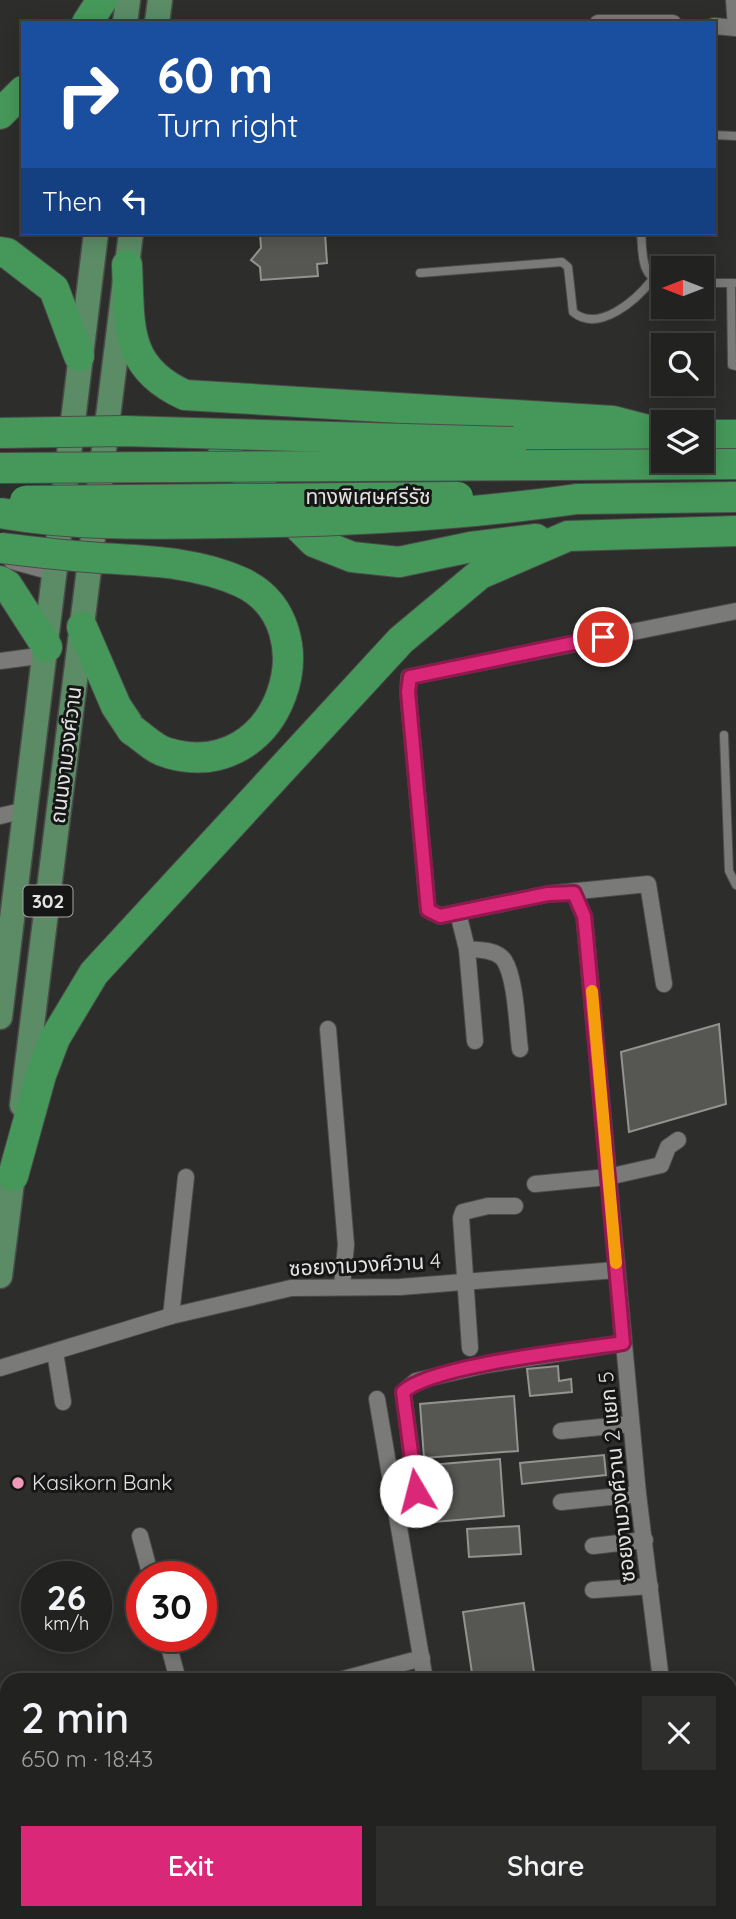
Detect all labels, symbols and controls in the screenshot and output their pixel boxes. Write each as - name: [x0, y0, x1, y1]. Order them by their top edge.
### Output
- text: 60 m: [157, 44, 273, 105]
- icon: right: [42, 49, 133, 140]
- text: Turn right: [157, 105, 298, 145]
- icon: left: [116, 182, 154, 220]
- text: Then: [42, 185, 102, 218]
- north arrow: [651, 256, 714, 318]
- map controls: [651, 256, 714, 473]
- button: search: [651, 333, 714, 396]
- button: layers: [651, 410, 714, 473]
- street label: ทางพิเศษศรีรัช: [305, 483, 431, 509]
- pin: [573, 607, 633, 667]
- icon: arrive: [584, 618, 622, 656]
- street label: ถนนงามวงศ์วาน: [44, 685, 86, 825]
- road number: 302: [23, 886, 72, 917]
- street label: ซอยงามวงศ์วาน 4: [288, 1247, 442, 1281]
- street label: ซอยงามวงศ์วาน 2 แยก 5: [592, 1370, 640, 1584]
- position arrow: [379, 1454, 453, 1528]
- place label: Kasikorn Bank: [32, 1469, 172, 1495]
- marker: Kasikorn Bank: [10, 1475, 26, 1491]
- speed limit sign: 30: [126, 1561, 217, 1652]
- text: 26: [47, 1575, 86, 1619]
- text: km/h: [44, 1612, 89, 1635]
- text: 2 min: [21, 1691, 129, 1744]
- button: close: [642, 1696, 716, 1770]
- text: 650 m · 18:43: [21, 1744, 153, 1773]
- button: Exit: [21, 1826, 362, 1906]
- button: Share: [376, 1826, 716, 1906]

